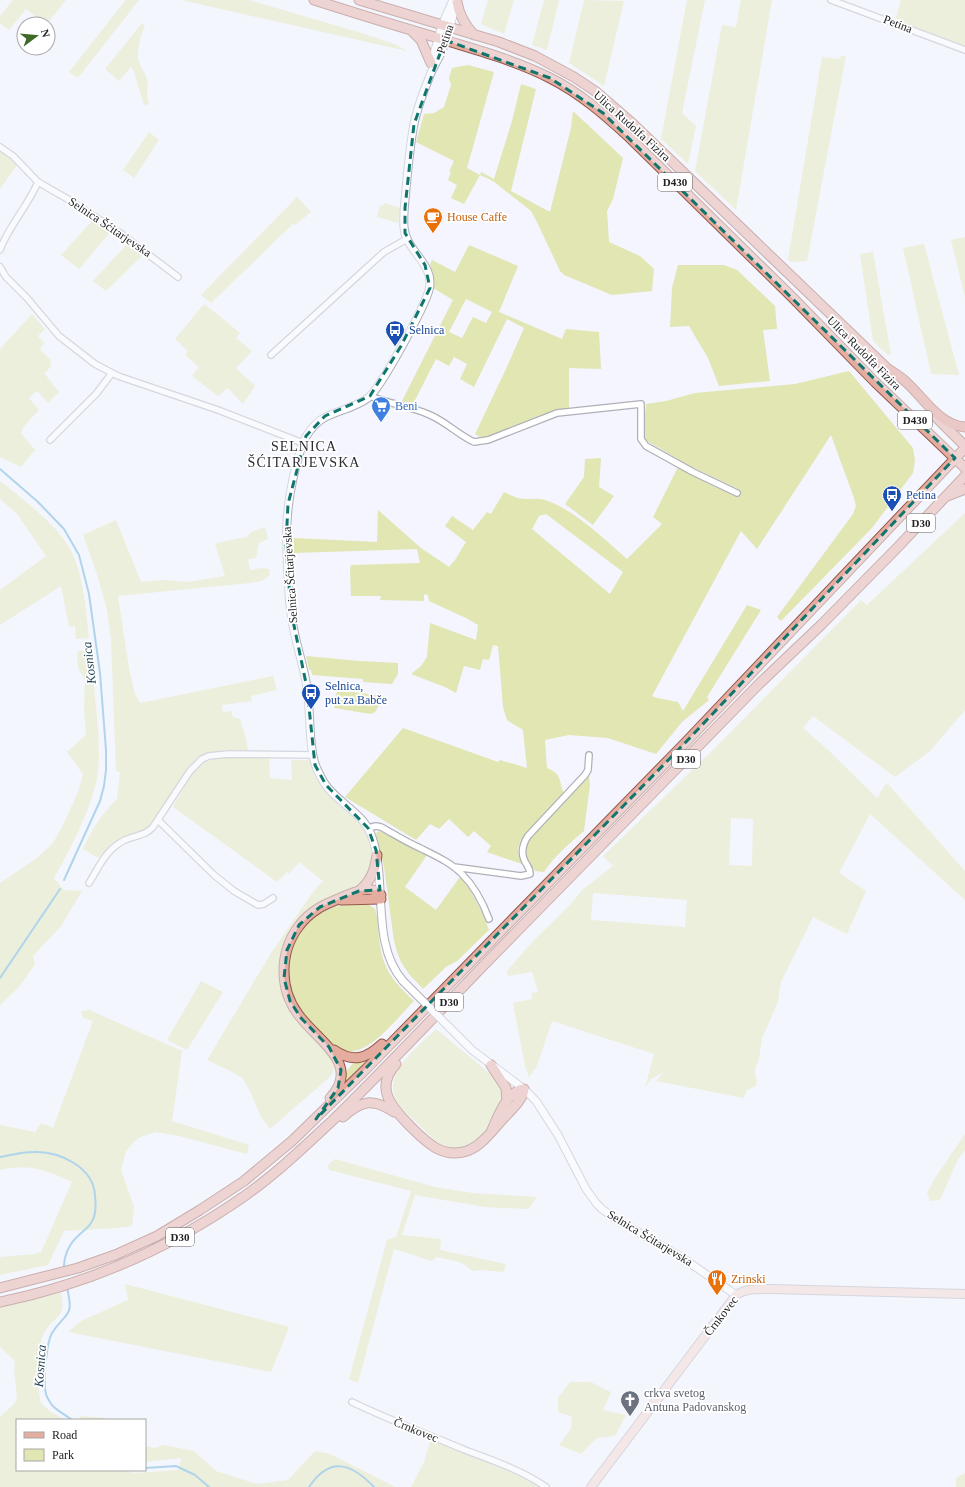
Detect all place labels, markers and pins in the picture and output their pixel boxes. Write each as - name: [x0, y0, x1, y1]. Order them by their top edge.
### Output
- cafe icon: House Caffe: [422, 206, 444, 234]
- place label: House Caffe: [447, 210, 507, 224]
- bus stop icon: Selnica: [384, 319, 406, 347]
- place label: Selnica: [409, 323, 445, 337]
- supermarket icon: Beni: [370, 395, 392, 423]
- place label: Beni: [395, 399, 418, 413]
- bus stop icon: Petina: [881, 484, 903, 512]
- place label: Petina: [906, 488, 937, 502]
- place label: Selnica, put za Babče: [325, 679, 387, 707]
- bus stop icon: Selnica, put za Babče: [300, 682, 322, 710]
- restaurant icon: Zrinski: [706, 1268, 728, 1296]
- place label: Zrinski: [731, 1272, 766, 1286]
- place label: crkva svetog Antuna Padovanskog: [644, 1386, 746, 1414]
- church icon: crkva svetog Antuna Padovanskog: [619, 1389, 641, 1417]

